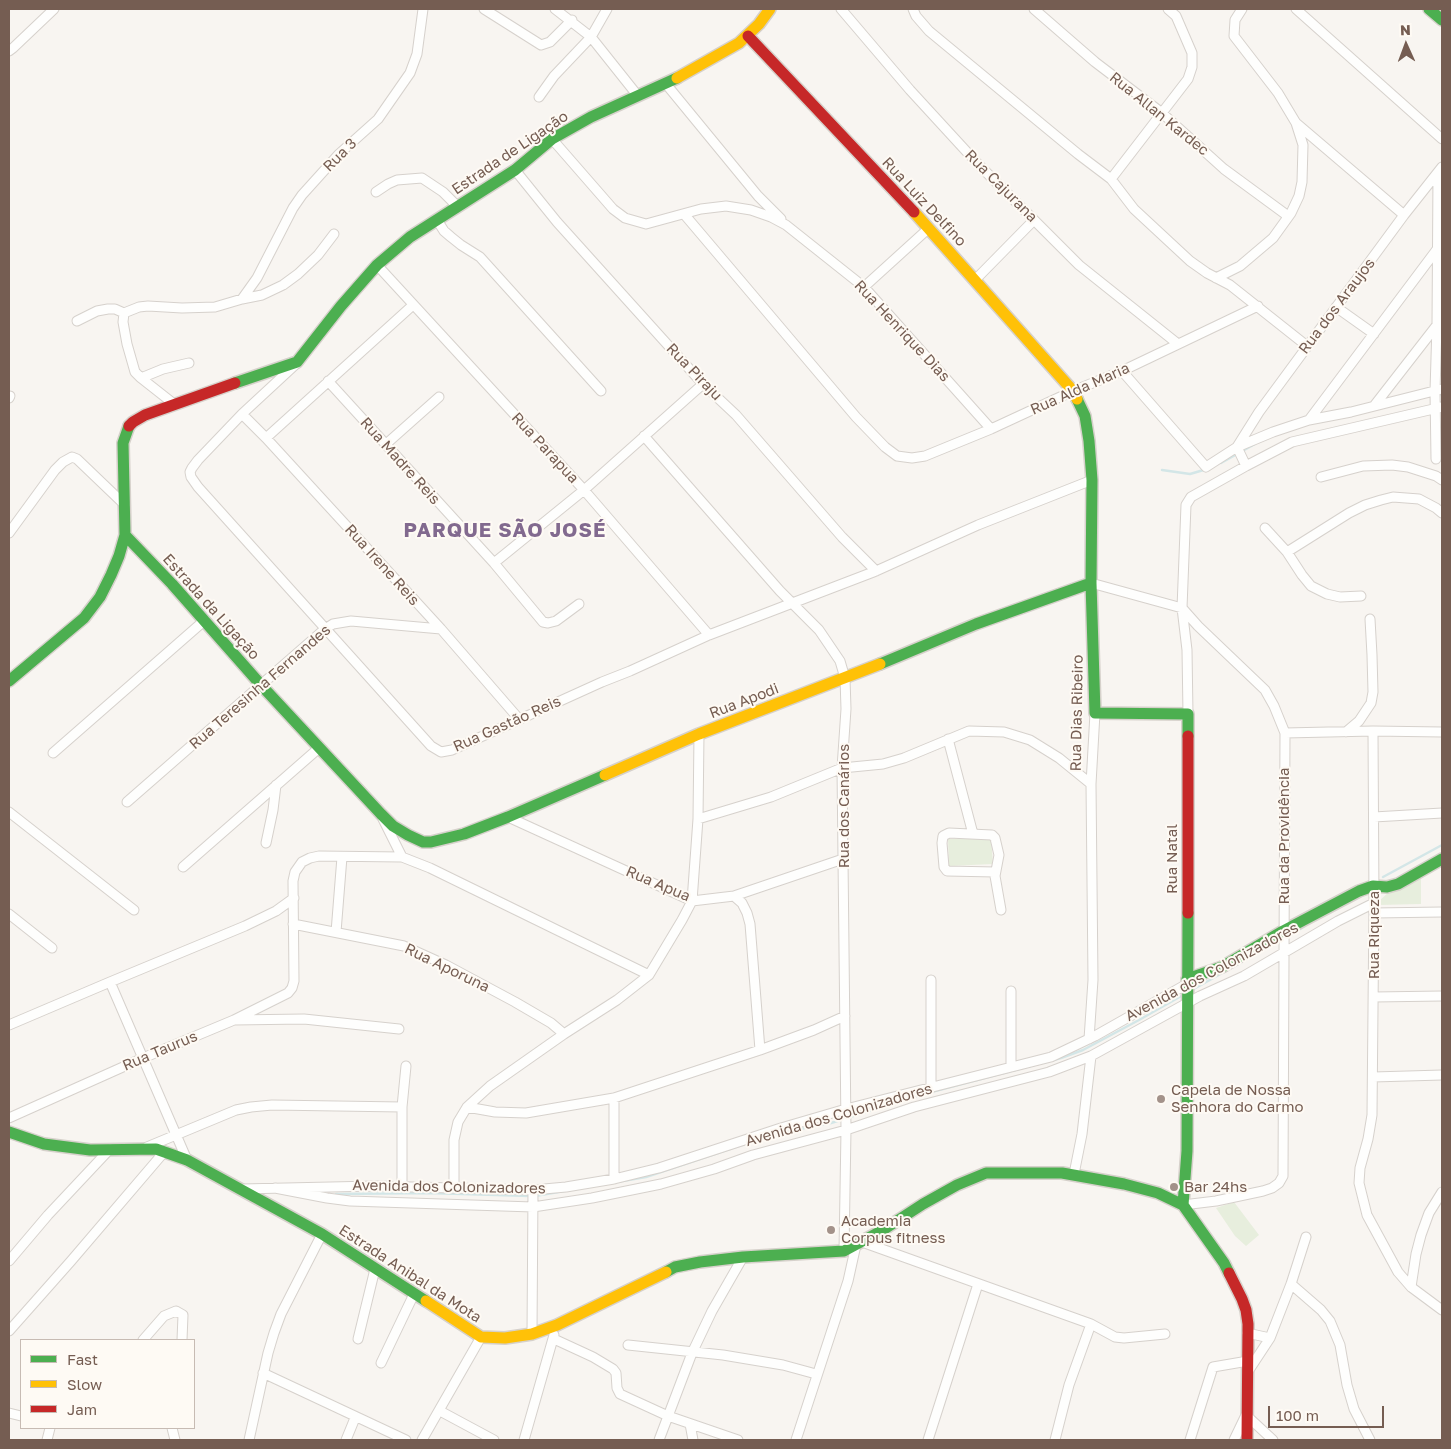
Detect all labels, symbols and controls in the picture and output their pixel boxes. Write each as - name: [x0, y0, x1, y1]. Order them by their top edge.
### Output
- north arrow: [1381, 20, 1431, 70]
- text: N: [1400, 21, 1411, 38]
- street label: Rua Allan Kardec: [1106, 68, 1212, 160]
- street label: Estrada de Ligação: [448, 107, 572, 199]
- street label: Rua 3: [320, 135, 360, 175]
- street label: Rua Cajurana: [961, 146, 1041, 226]
- street label: Rua Luiz Delfino: [878, 154, 970, 250]
- street label: Rua dos Araujos: [1295, 255, 1379, 357]
- street label: Rua Henrique Dias: [850, 277, 954, 385]
- street label: Rua Piraju: [662, 340, 726, 404]
- street label: Rua Alda Maria: [1028, 359, 1132, 419]
- street label: Rua Parapua: [508, 409, 582, 487]
- street label: Rua Madre Reis: [356, 414, 444, 508]
- district label: PARQUE SÃO JOSÉ: [402, 519, 608, 543]
- street label: Rua Irene Reis: [341, 521, 423, 609]
- street label: Estrada da Ligação: [159, 550, 263, 664]
- street label: Rua Teresinha Fernandes: [186, 621, 334, 753]
- street label: Rua Dias Ribeiro: [1067, 654, 1087, 772]
- street label: Rua Apodi: [707, 680, 781, 722]
- street label: Rua Gastão Reis: [450, 692, 564, 756]
- street label: Rua dos Canários: [835, 744, 853, 868]
- street label: Rua da Providência: [1275, 767, 1293, 905]
- street label: Rua Natal: [1163, 824, 1181, 894]
- street label: Rua Apua: [623, 862, 693, 906]
- street label: Rua Riqueza: [1365, 891, 1383, 979]
- street label: Avenida dos Colonizadores: [1122, 919, 1302, 1025]
- street label: Rua Aporuna: [402, 940, 492, 996]
- street label: Rua Taurus: [120, 1027, 200, 1075]
- street label: Avenida dos Colonizadores: [744, 1080, 934, 1150]
- place label: Capela de Nossa Senhora do Carmo: [1171, 1081, 1303, 1116]
- marker: Capela de Nossa Senhora do Carmo: [1155, 1093, 1167, 1105]
- street label: Avenida dos Colonizadores: [352, 1176, 546, 1198]
- place label: Bar 24hs: [1184, 1178, 1247, 1196]
- marker: Bar 24hs: [1168, 1181, 1180, 1193]
- place label: Academia Corpus fitness: [841, 1212, 945, 1247]
- street label: Estrada Anibal da Mota: [335, 1221, 485, 1327]
- marker: Academia Corpus fitness: [825, 1224, 837, 1236]
- legend: [20, 1339, 195, 1429]
- text: Fast: [67, 1350, 98, 1368]
- text: Slow: [67, 1375, 102, 1393]
- scale bar: [1271, 1396, 1387, 1428]
- text: Jam: [67, 1400, 97, 1418]
- text: 100 m: [1276, 1406, 1319, 1424]

